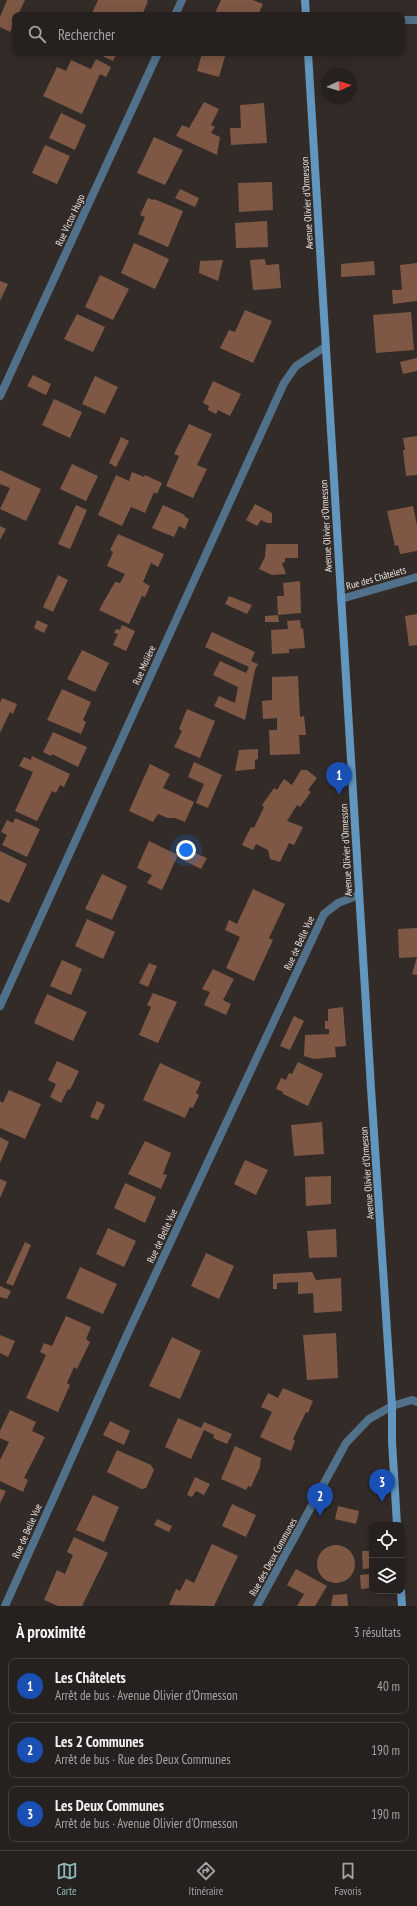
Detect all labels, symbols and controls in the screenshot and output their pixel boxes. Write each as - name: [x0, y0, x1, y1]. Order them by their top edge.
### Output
- search box: [12, 12, 405, 56]
- icon: search: [26, 23, 48, 45]
- text: Rechercher: [58, 25, 115, 44]
- north arrow: [321, 68, 357, 104]
- street label: Avenue Olivier d'Ormesson: [298, 156, 316, 250]
- street label: Rue Victor Hugo: [52, 192, 88, 248]
- street label: Avenue Olivier d'Ormesson: [317, 479, 335, 573]
- street label: Rue des Châtelets: [345, 563, 408, 593]
- street label: Rue Molière: [130, 643, 158, 687]
- pin: 1: [326, 762, 352, 795]
- street label: Avenue Olivier d'Ormesson: [337, 803, 355, 897]
- your location: [176, 840, 196, 860]
- street label: Rue de Belle Vue: [281, 914, 317, 972]
- street label: Avenue Olivier d'Ormesson: [357, 1126, 377, 1220]
- street label: Rue de Belle Vue: [144, 1207, 180, 1265]
- pin: 3: [369, 1469, 395, 1502]
- pin: 2: [307, 1483, 333, 1516]
- street label: Rue de Belle Vue: [9, 1502, 45, 1560]
- street label: Rue des Deux Communes: [246, 1515, 300, 1598]
- map controls: [369, 1522, 405, 1594]
- button: locate: [369, 1522, 405, 1558]
- button: layers: [369, 1558, 405, 1594]
- text: À proximité: [16, 1621, 86, 1643]
- text: 3 résultats: [354, 1624, 401, 1641]
- text: Les Châtelets: [55, 1668, 126, 1687]
- text: 1: [27, 1678, 33, 1695]
- text: 40 m: [377, 1678, 400, 1695]
- text: Arrêt de bus · Avenue Olivier d'Ormesson: [55, 1687, 238, 1704]
- text: Les 2 Communes: [55, 1732, 144, 1751]
- text: 2: [27, 1742, 33, 1759]
- text: 190 m: [371, 1742, 400, 1759]
- text: Arrêt de bus · Rue des Deux Communes: [55, 1751, 231, 1768]
- text: Les Deux Communes: [55, 1796, 164, 1815]
- text: 3: [27, 1806, 33, 1823]
- text: 190 m: [371, 1806, 400, 1823]
- text: Arrêt de bus · Avenue Olivier d'Ormesson: [55, 1815, 238, 1832]
- tab: Carte: [56, 1860, 78, 1898]
- tab: Itinéraire: [189, 1860, 223, 1898]
- tab: Favoris: [334, 1860, 361, 1898]

